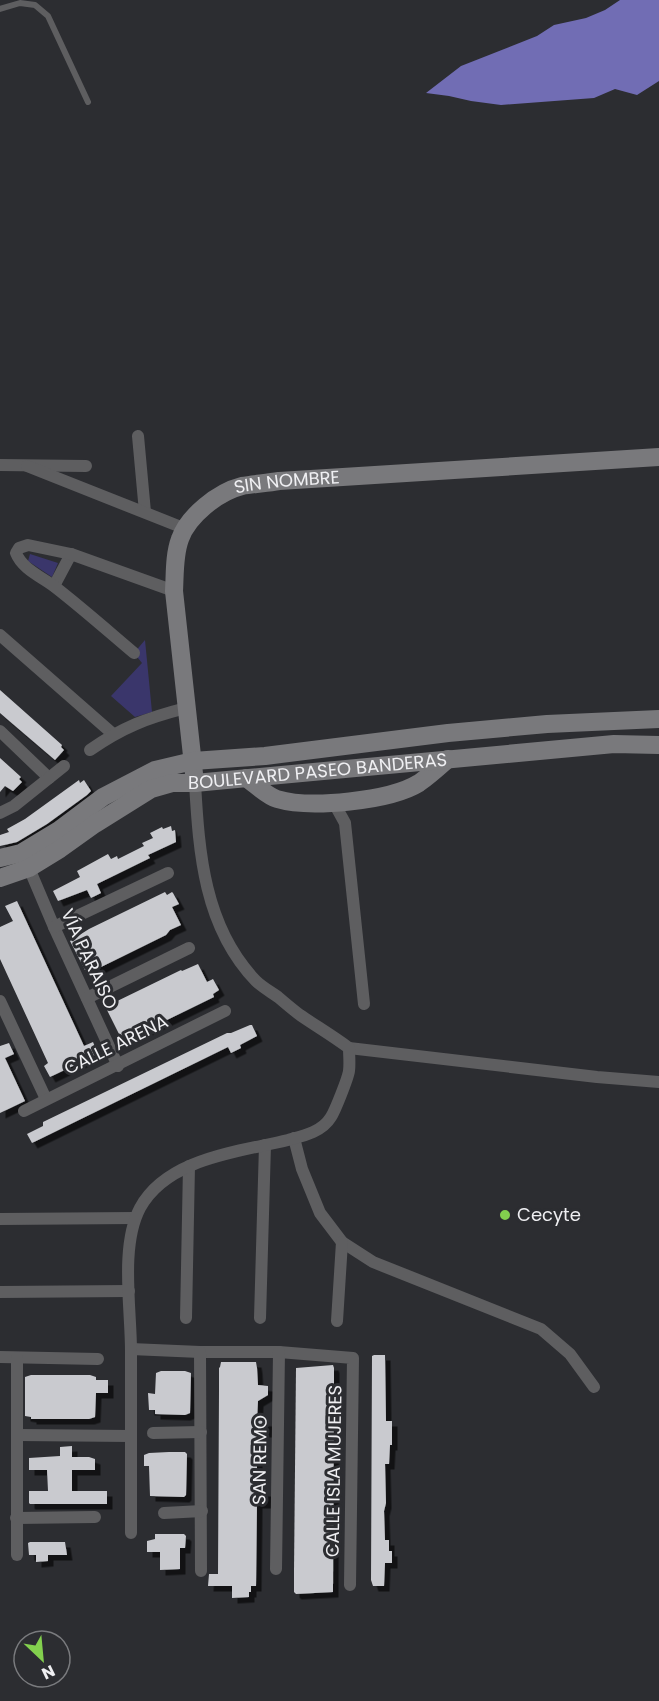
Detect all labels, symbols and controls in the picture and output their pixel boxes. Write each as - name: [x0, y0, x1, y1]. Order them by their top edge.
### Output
- street label: SIN NOMBRE: [231, 464, 340, 500]
- street label: BOULEVARD PASEO BANDERAS: [188, 747, 448, 795]
- street label: VÍA PARAISO: [55, 904, 124, 1013]
- street label: CALLE ARENA: [60, 1009, 172, 1080]
- place label: Cecyte: [517, 1202, 581, 1227]
- marker: Cecyte: [498, 1208, 512, 1222]
- street label: CALLE ISLA MUJERES: [319, 1385, 348, 1557]
- street label: SAN REMO: [246, 1415, 273, 1505]
- north arrow: [12, 1629, 72, 1689]
- text: N: [38, 1659, 59, 1685]

